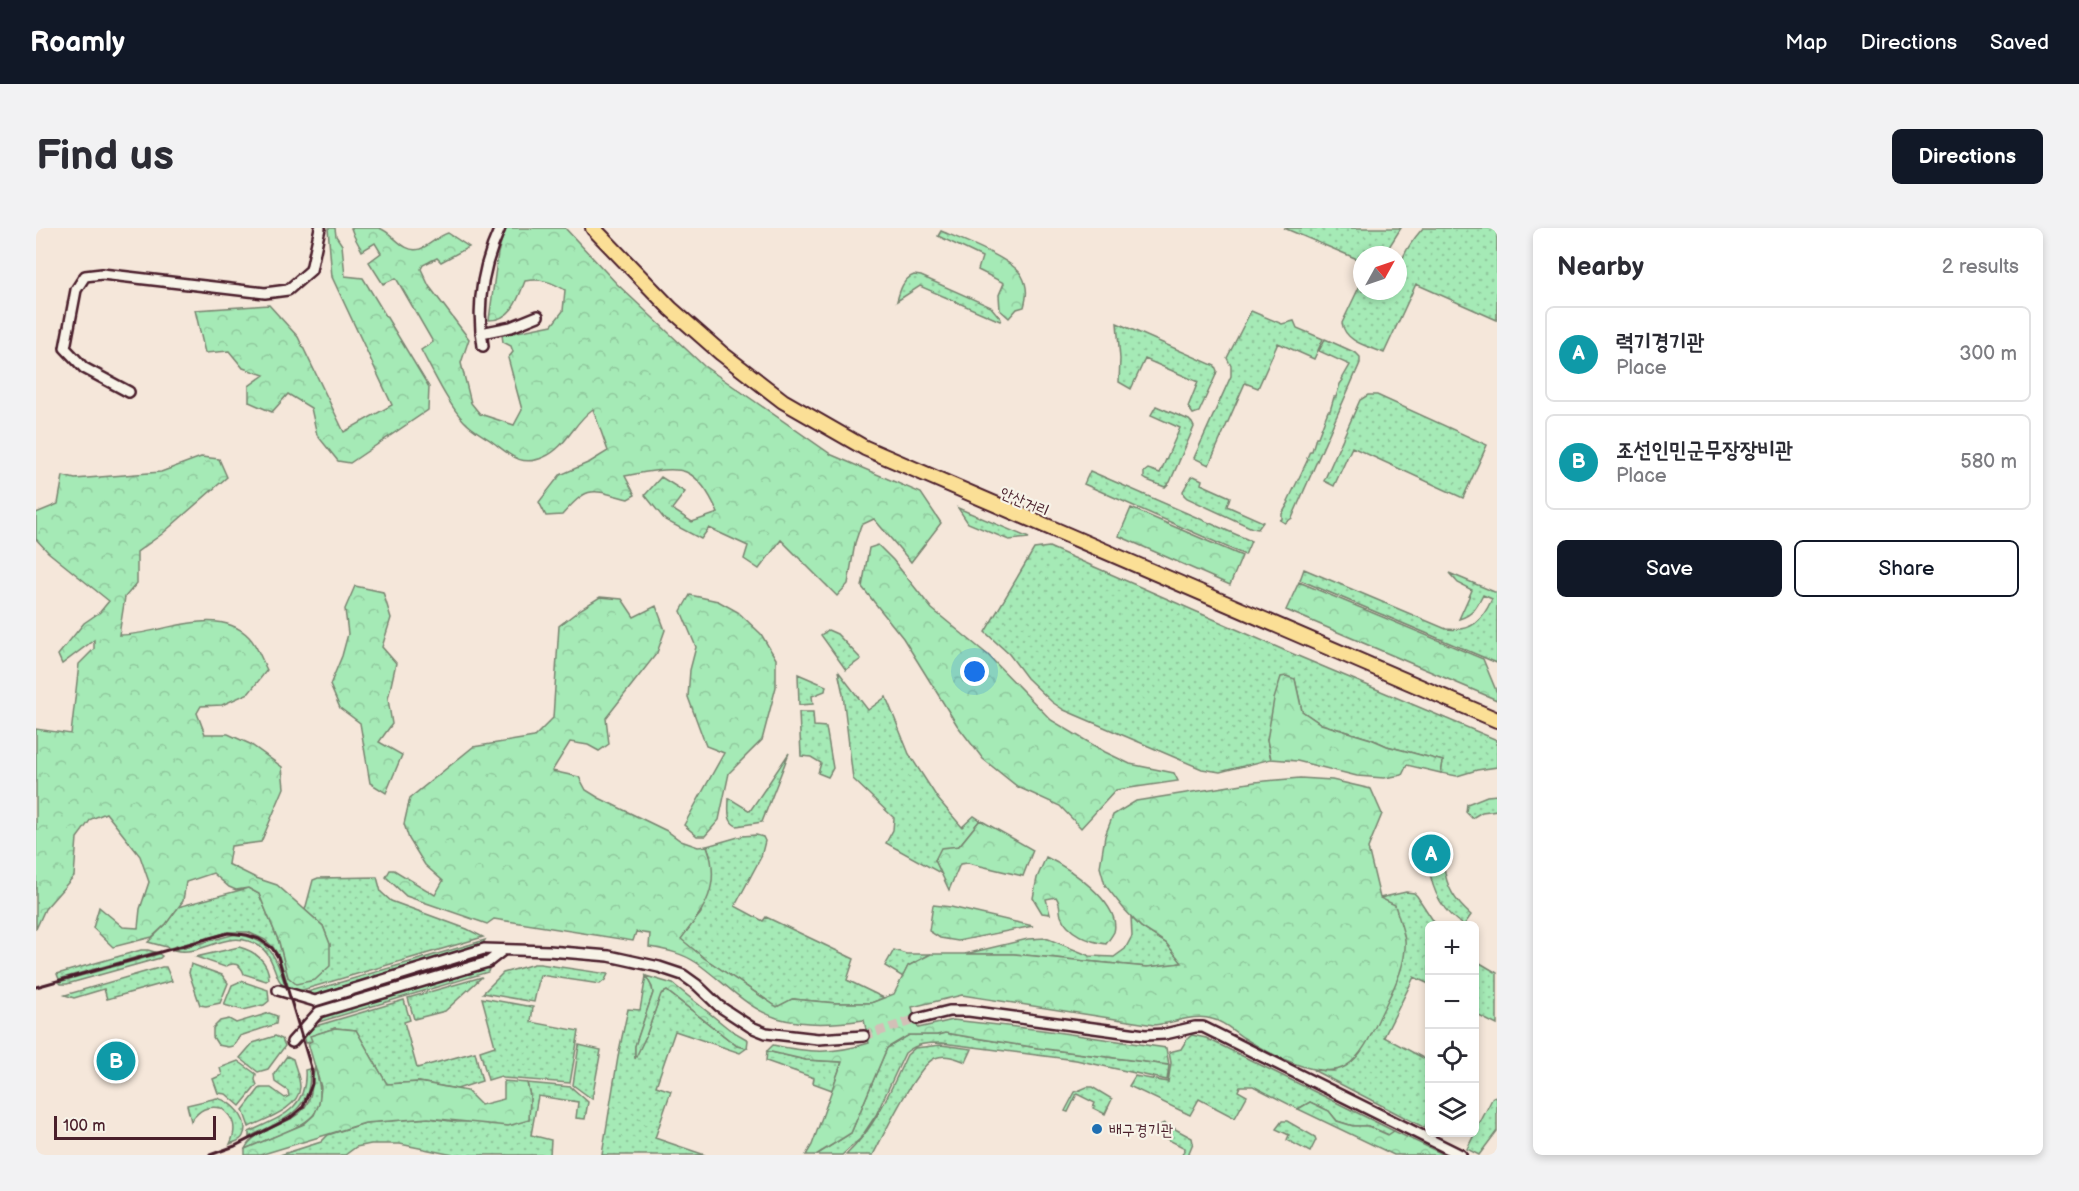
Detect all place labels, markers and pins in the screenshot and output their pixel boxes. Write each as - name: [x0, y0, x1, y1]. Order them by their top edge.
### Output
- pin: A: [1412, 832, 1450, 876]
- pin: B: [96, 1038, 136, 1084]
- place label: 배구경기관: [1109, 1121, 1174, 1140]
- marker: 배구경기관: [1090, 1122, 1104, 1136]

